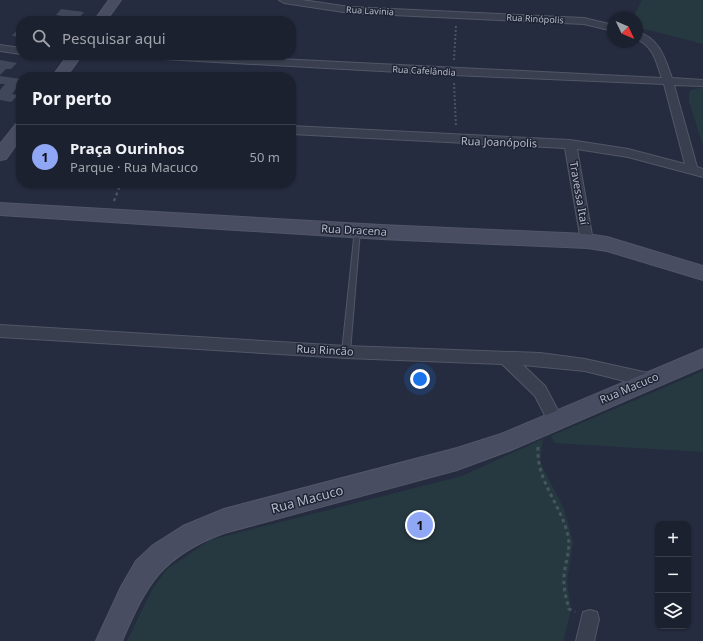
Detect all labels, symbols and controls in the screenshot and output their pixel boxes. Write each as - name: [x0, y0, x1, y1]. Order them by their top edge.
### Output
- street label: Rua Lavinia: [346, 3, 394, 18]
- street label: Rua Rinópolis: [506, 11, 564, 26]
- north arrow: [607, 12, 643, 48]
- search box: [16, 16, 296, 60]
- icon: search: [30, 27, 52, 49]
- text: Pesquisar aqui: [62, 28, 166, 48]
- street label: Rua Cafelândia: [392, 62, 456, 79]
- text: Por perto: [32, 87, 112, 110]
- street label: Rua Joanópolis: [461, 133, 537, 150]
- text: Praça Ourinhos: [70, 138, 185, 158]
- text: 1: [41, 148, 49, 166]
- text: 50 m: [250, 148, 280, 166]
- text: Parque · Rua Macuco: [70, 158, 198, 176]
- street label: Travessa Itaí: [567, 160, 593, 227]
- street label: Rua Dracena: [321, 220, 387, 239]
- street label: Rua Rincão: [296, 341, 354, 359]
- street label: Rua Macuco: [597, 368, 661, 407]
- your location: [410, 369, 430, 389]
- street label: Rua Macuco: [269, 481, 345, 517]
- pin: 1: [407, 510, 433, 540]
- map controls: [655, 521, 691, 629]
- button: +: [655, 521, 691, 557]
- button: −: [655, 557, 691, 593]
- button: layers: [655, 593, 691, 629]

